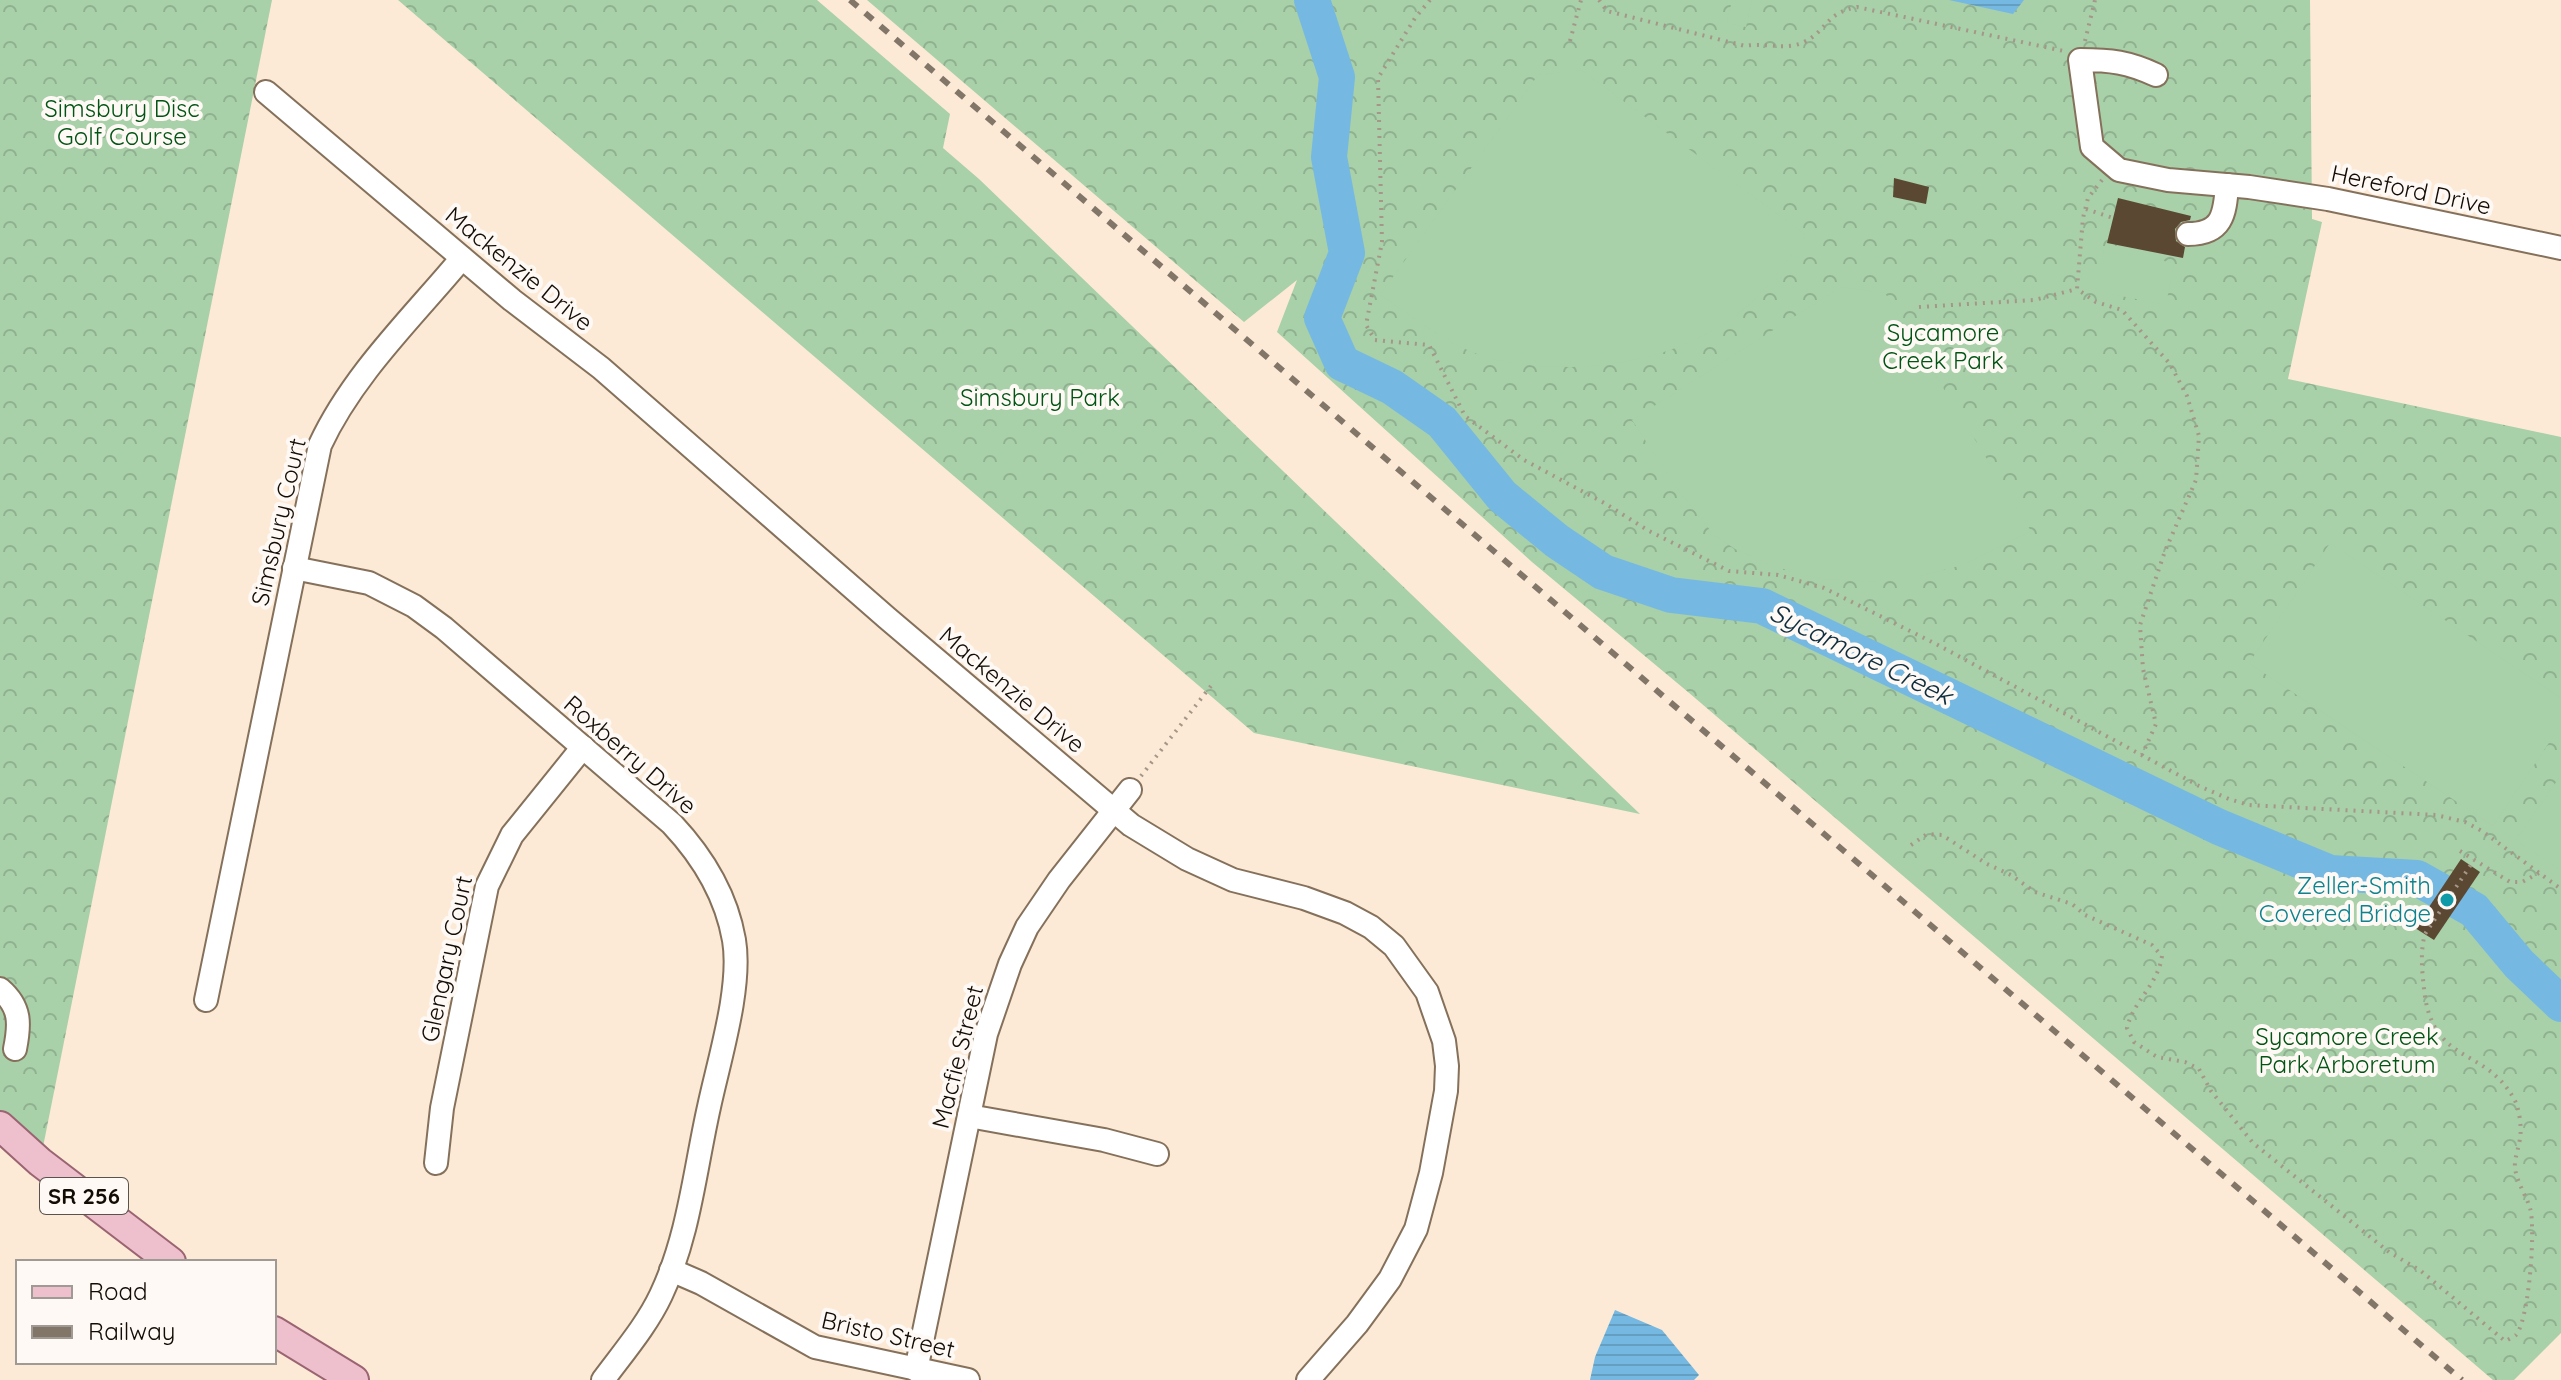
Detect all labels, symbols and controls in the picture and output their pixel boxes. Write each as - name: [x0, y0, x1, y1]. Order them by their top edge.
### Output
- park label: Simsbury Disc Golf Course: [44, 93, 200, 151]
- street label: Hereford Drive: [2328, 157, 2494, 221]
- street label: Mackenzie Drive: [440, 200, 599, 337]
- park label: Sycamore Creek Park: [1882, 317, 2004, 375]
- park label: Simsbury Park: [960, 382, 1120, 412]
- street label: Simsbury Court: [244, 435, 312, 608]
- water label: Sycamore Creek: [1765, 595, 1960, 713]
- street label: Mackenzie Drive: [934, 620, 1092, 759]
- street label: Roxberry Drive: [558, 688, 703, 820]
- place label: Zeller-Smith Covered Bridge: [2259, 870, 2431, 928]
- street label: Glengary Court: [414, 873, 478, 1045]
- marker: Zeller-Smith Covered Bridge: [2438, 891, 2456, 909]
- street label: Macfie Street: [925, 982, 989, 1131]
- park label: Sycamore Creek Park Arboretum: [2255, 1021, 2439, 1079]
- road number: SR 256: [40, 1178, 128, 1214]
- legend: [16, 1260, 276, 1364]
- text: Road: [88, 1276, 148, 1306]
- street label: Bristo Street: [819, 1304, 958, 1364]
- text: Railway: [88, 1316, 175, 1346]

